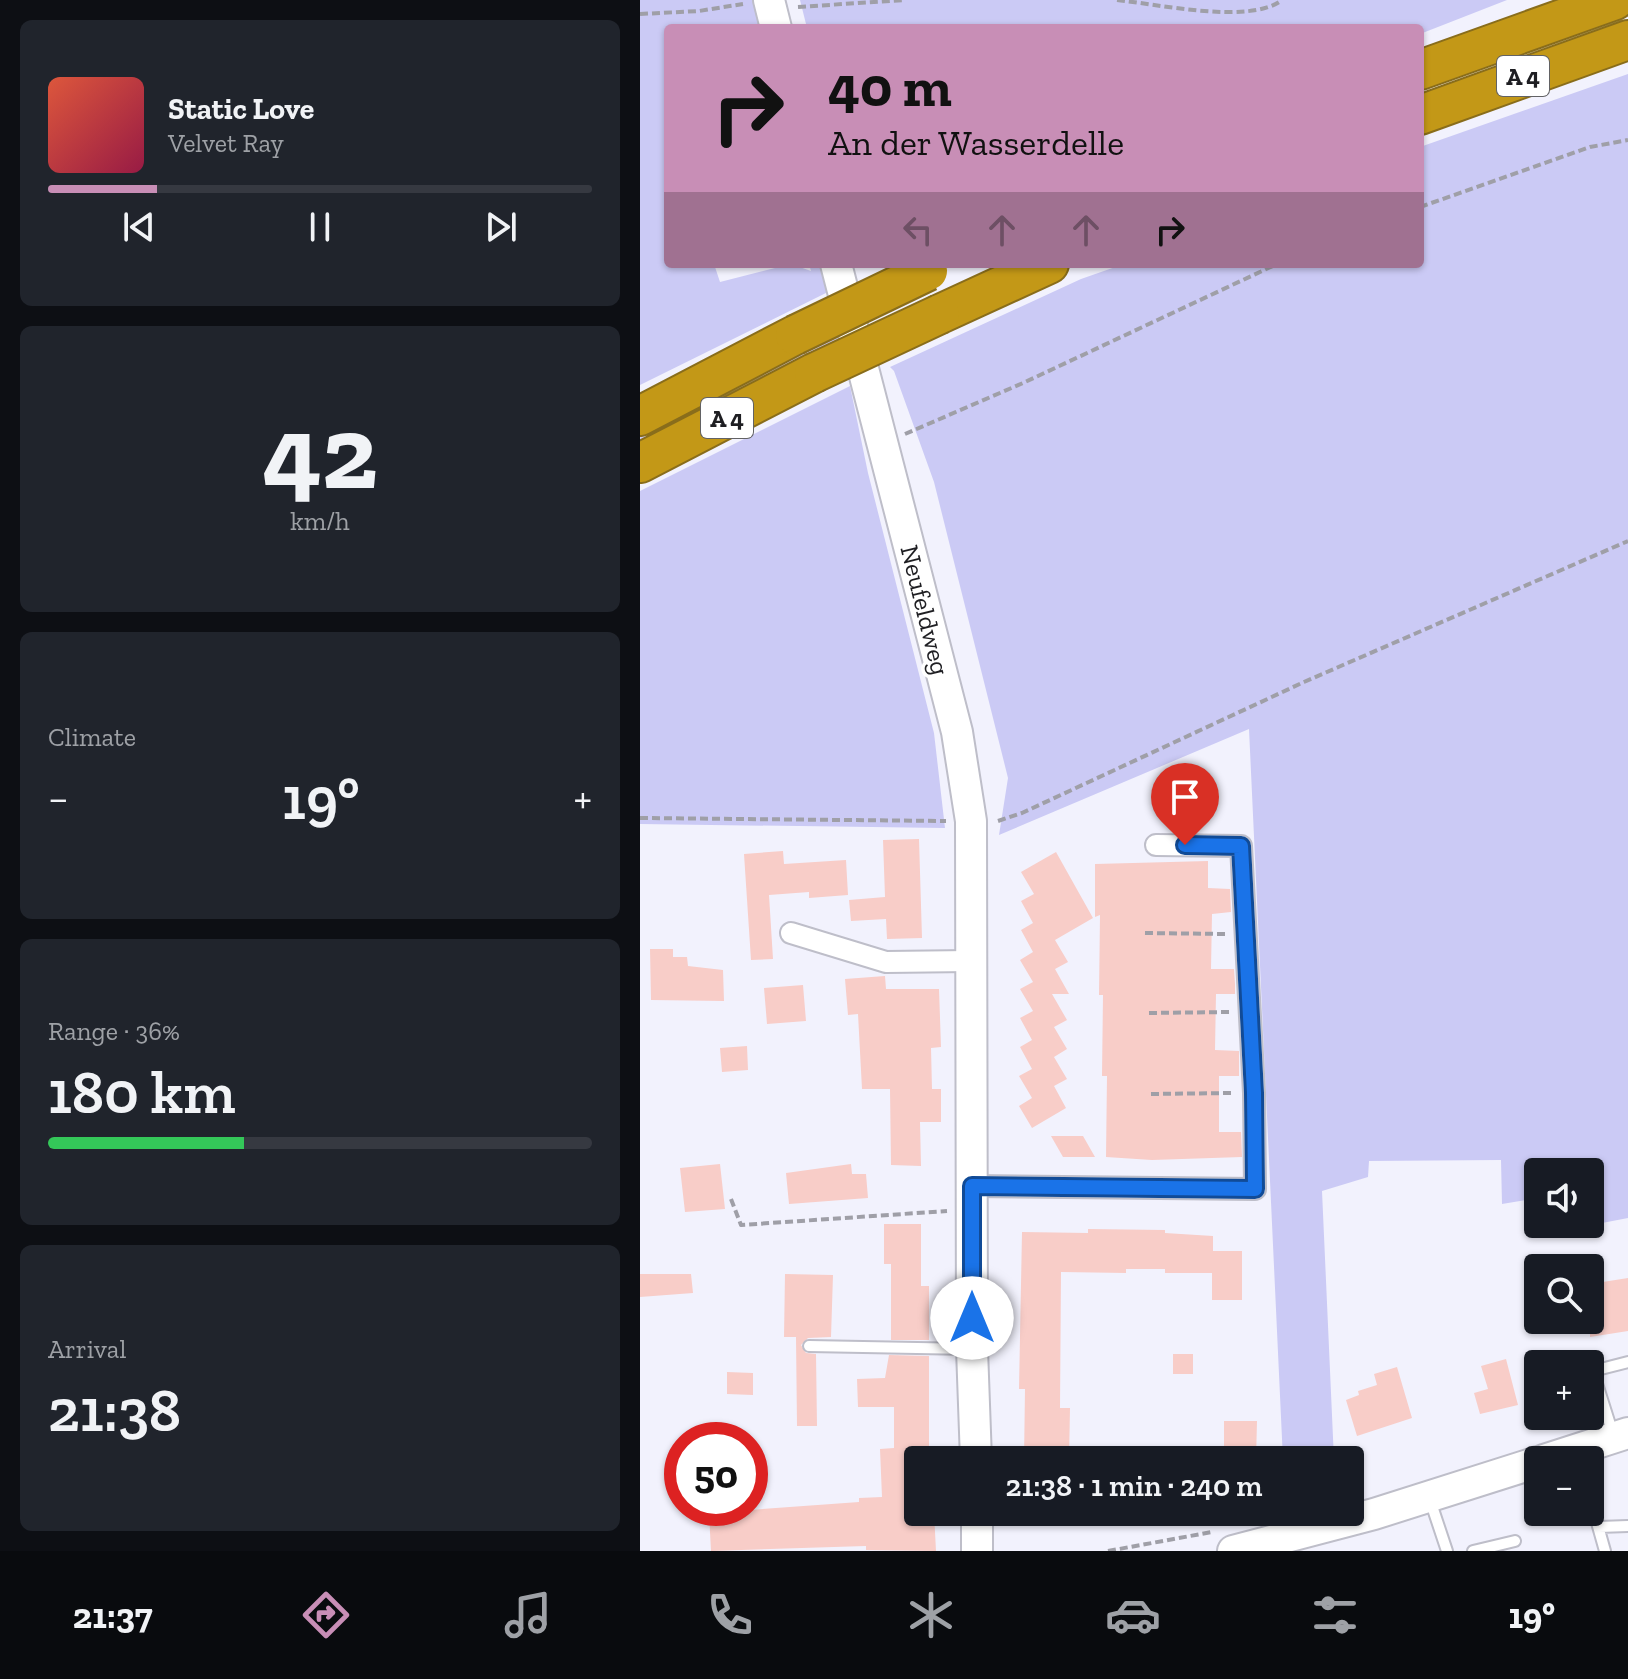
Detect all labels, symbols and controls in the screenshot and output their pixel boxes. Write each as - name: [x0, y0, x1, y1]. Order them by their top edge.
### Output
- text: 40 m: [828, 53, 952, 120]
- icon: right: [696, 56, 800, 160]
- road number: A 4: [1497, 56, 1549, 96]
- text: Static Love: [168, 91, 314, 127]
- text: An der Wasserdelle: [828, 121, 1124, 164]
- text: Velvet Ray: [168, 127, 284, 159]
- icon: previous: [117, 205, 161, 249]
- icon: pause: [298, 205, 342, 249]
- icon: next: [479, 205, 523, 249]
- icon: left: [896, 208, 940, 252]
- icon: ahead: [980, 208, 1024, 252]
- icon: ahead: [1064, 208, 1108, 252]
- icon: right: [1148, 208, 1192, 252]
- text: 42: [262, 390, 378, 515]
- road number: A 4: [701, 398, 753, 438]
- text: km/h: [290, 505, 350, 537]
- street label: Neufeldweg: [893, 542, 957, 678]
- text: Climate: [48, 721, 136, 753]
- text: 19°: [282, 762, 360, 834]
- pin: [1151, 763, 1219, 845]
- text: −: [48, 771, 69, 824]
- text: +: [573, 771, 592, 824]
- icon: arrive: [1163, 775, 1207, 819]
- text: Range · 36%: [48, 1015, 180, 1047]
- text: 180 km: [48, 1056, 236, 1128]
- map controls: [1524, 1158, 1604, 1526]
- button: sound: [1524, 1158, 1604, 1238]
- button: search: [1524, 1254, 1604, 1334]
- position arrow: [930, 1276, 1014, 1360]
- text: Arrival: [48, 1333, 126, 1365]
- button: +: [1524, 1350, 1604, 1430]
- text: 21:38: [48, 1374, 181, 1446]
- speed limit sign: 50: [664, 1422, 768, 1526]
- button: −: [1524, 1446, 1604, 1526]
- text: 21:38 · 1 min · 240 m: [1006, 1468, 1262, 1504]
- icon: directions: [298, 1587, 354, 1643]
- icon: music: [500, 1587, 556, 1643]
- icon: phone: [702, 1587, 758, 1643]
- icon: climate: [903, 1587, 959, 1643]
- icon: car: [1105, 1587, 1161, 1643]
- icon: filters: [1307, 1587, 1363, 1643]
- text: 21:37: [73, 1594, 153, 1637]
- text: 19°: [1509, 1594, 1555, 1637]

